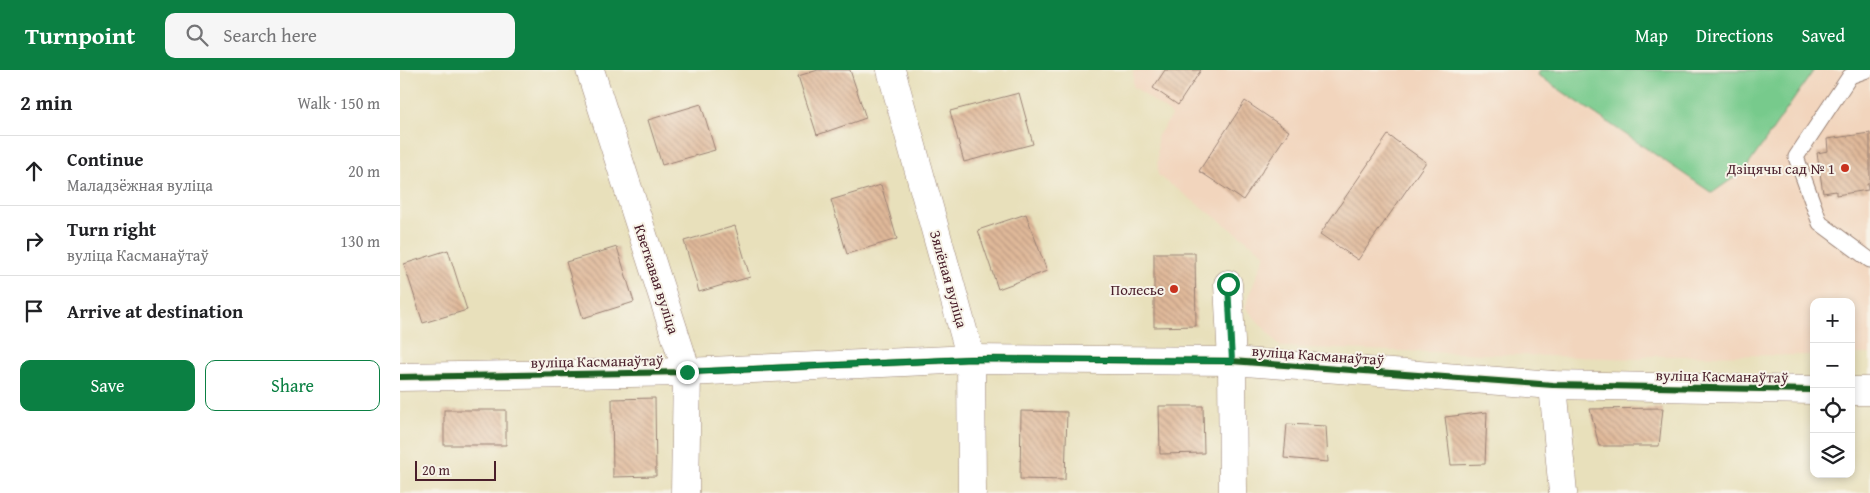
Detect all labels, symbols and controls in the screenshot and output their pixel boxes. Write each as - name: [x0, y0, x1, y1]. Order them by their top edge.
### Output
- search box: [165, 13, 515, 58]
- text: Turnpoint: [25, 18, 135, 53]
- icon: search: [183, 21, 211, 49]
- text: Search here: [223, 21, 317, 49]
- text: Map: [1635, 22, 1668, 49]
- text: Directions: [1696, 22, 1773, 49]
- text: Saved: [1801, 22, 1845, 49]
- text: 2 min: [20, 87, 72, 118]
- text: Walk · 150 m: [297, 91, 380, 115]
- text: Continue: [67, 145, 144, 173]
- icon: ahead: [20, 157, 48, 185]
- place label: Дзіцячы сад № 1: [1726, 158, 1835, 179]
- text: 20 m: [348, 159, 380, 183]
- marker: Дзіцячы сад № 1: [1839, 162, 1851, 174]
- text: Маладзёжная вуліца: [67, 173, 213, 197]
- text: Turn right: [67, 215, 156, 243]
- street label: Кветкавая вуліца: [629, 221, 685, 337]
- icon: right: [20, 227, 48, 255]
- street label: Зялёная вуліца: [925, 228, 973, 331]
- text: 130 m: [340, 229, 380, 253]
- text: вуліца Касманаўтаў: [67, 243, 209, 267]
- route start: [1217, 273, 1240, 296]
- place label: Полесье: [1111, 279, 1164, 300]
- marker: Полесье: [1168, 283, 1180, 295]
- icon: arrive: [20, 297, 48, 325]
- text: Arrive at destination: [67, 297, 243, 325]
- map controls: [1810, 298, 1855, 478]
- button: +: [1810, 298, 1855, 343]
- street label: вуліца Касманаўтаў: [1251, 340, 1385, 370]
- button: −: [1810, 343, 1855, 388]
- street label: вуліца Касманаўтаў: [530, 349, 664, 373]
- button: Save: [20, 360, 195, 411]
- button: Share: [205, 360, 380, 411]
- route end: [676, 361, 699, 384]
- street label: вуліца Касманаўтаў: [1655, 364, 1789, 388]
- button: locate: [1810, 388, 1855, 433]
- button: layers: [1810, 433, 1855, 478]
- scale bar: [415, 458, 496, 481]
- text: 20 m: [422, 460, 450, 480]

